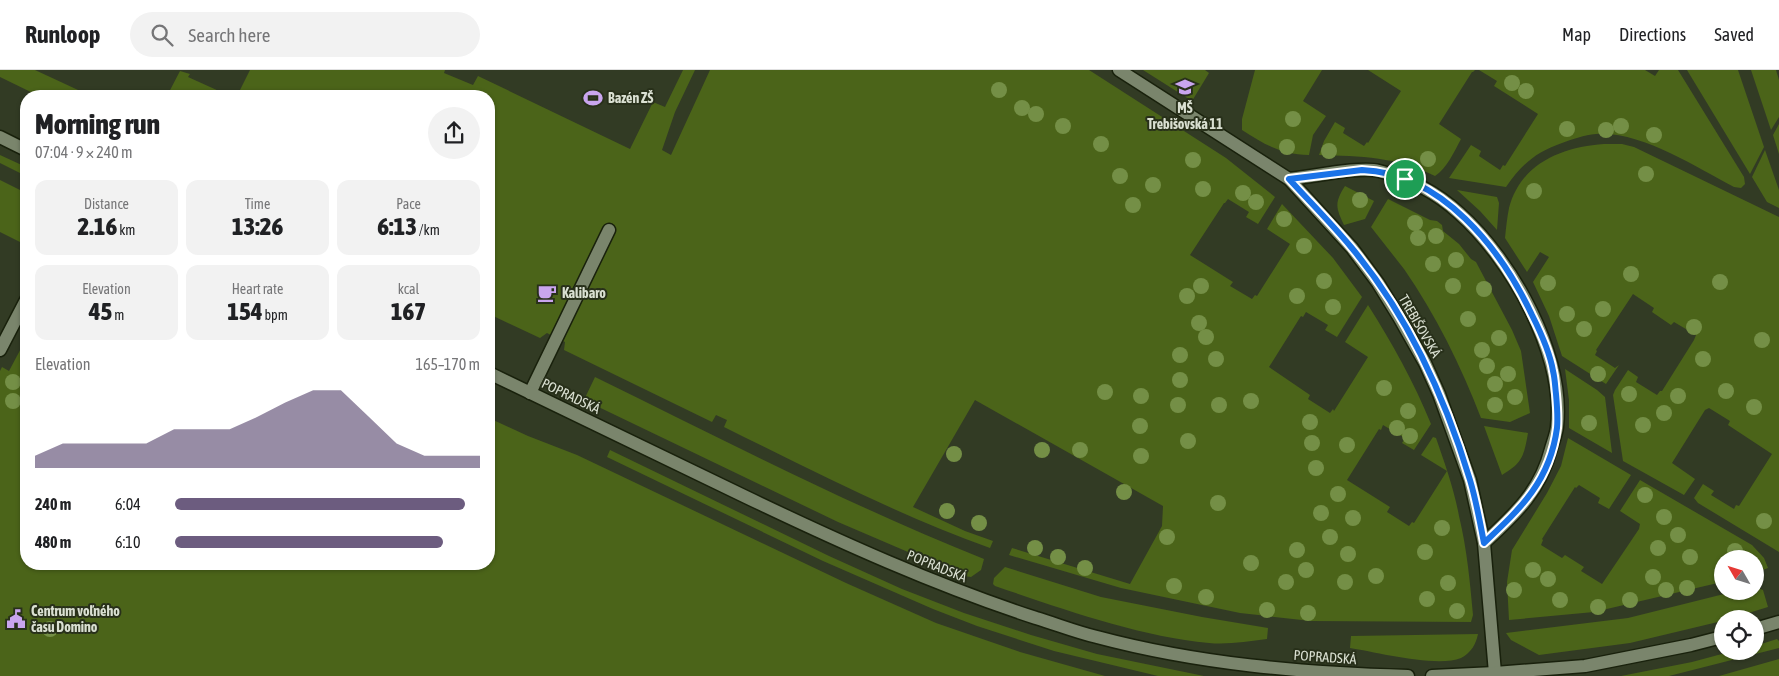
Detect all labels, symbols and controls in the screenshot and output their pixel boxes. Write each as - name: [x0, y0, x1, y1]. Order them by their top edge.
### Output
- search box: [130, 12, 480, 57]
- text: Runloop: [25, 21, 100, 48]
- icon: search: [148, 21, 176, 49]
- text: Search here: [188, 24, 270, 46]
- text: Map: [1562, 24, 1591, 45]
- text: Directions: [1619, 24, 1686, 45]
- text: Saved: [1714, 24, 1754, 45]
- school or university icon: MŠ Trebišovská 11: [1174, 76, 1196, 98]
- sports icon: Bazén ZŠ: [582, 87, 604, 109]
- place label: Bazén ZŠ: [608, 90, 653, 106]
- place label: MŠ Trebišovská 11: [1147, 100, 1223, 132]
- button: share: [428, 107, 480, 159]
- text: Morning run: [35, 108, 160, 140]
- text: 07:04 · 9 × 240 m: [35, 143, 133, 161]
- pin: [1384, 158, 1426, 200]
- icon: arrive: [1391, 165, 1419, 193]
- text: Distance: [84, 196, 129, 212]
- text: Time: [245, 196, 270, 212]
- text: Pace: [396, 196, 421, 212]
- text: 2.16: [78, 212, 117, 240]
- text: 13:26: [232, 212, 283, 240]
- text: 6:13: [377, 212, 417, 240]
- text: km: [117, 222, 135, 238]
- text: /km: [417, 222, 440, 238]
- text: Elevation: [82, 281, 131, 297]
- text: Heart rate: [232, 281, 283, 297]
- text: kcal: [398, 281, 419, 297]
- cafe icon: Kalibaro: [536, 282, 558, 304]
- place label: Kalibaro: [562, 285, 606, 301]
- street label: TREBIŠOVSKÁ: [1396, 292, 1444, 360]
- text: 45: [89, 297, 112, 325]
- text: 154: [227, 297, 262, 325]
- text: 167: [391, 297, 426, 325]
- text: m: [112, 307, 124, 323]
- text: bpm: [262, 307, 288, 323]
- text: Elevation: [35, 355, 90, 373]
- text: 165–170 m: [416, 355, 480, 373]
- street label: POPRADSKÁ: [539, 375, 603, 417]
- text: 240 m: [35, 495, 71, 513]
- text: 6:04: [115, 495, 141, 513]
- text: 480 m: [35, 533, 71, 551]
- text: 6:10: [115, 533, 140, 551]
- street label: POPRADSKÁ: [905, 547, 969, 585]
- north arrow: [1714, 550, 1764, 600]
- map controls: [1714, 550, 1764, 660]
- place label: Centrum voľného času Domino: [31, 603, 120, 635]
- public building icon: Centrum voľného času Domino: [5, 608, 27, 630]
- button: locate: [1714, 610, 1764, 660]
- street label: POPRADSKÁ: [1293, 647, 1357, 667]

